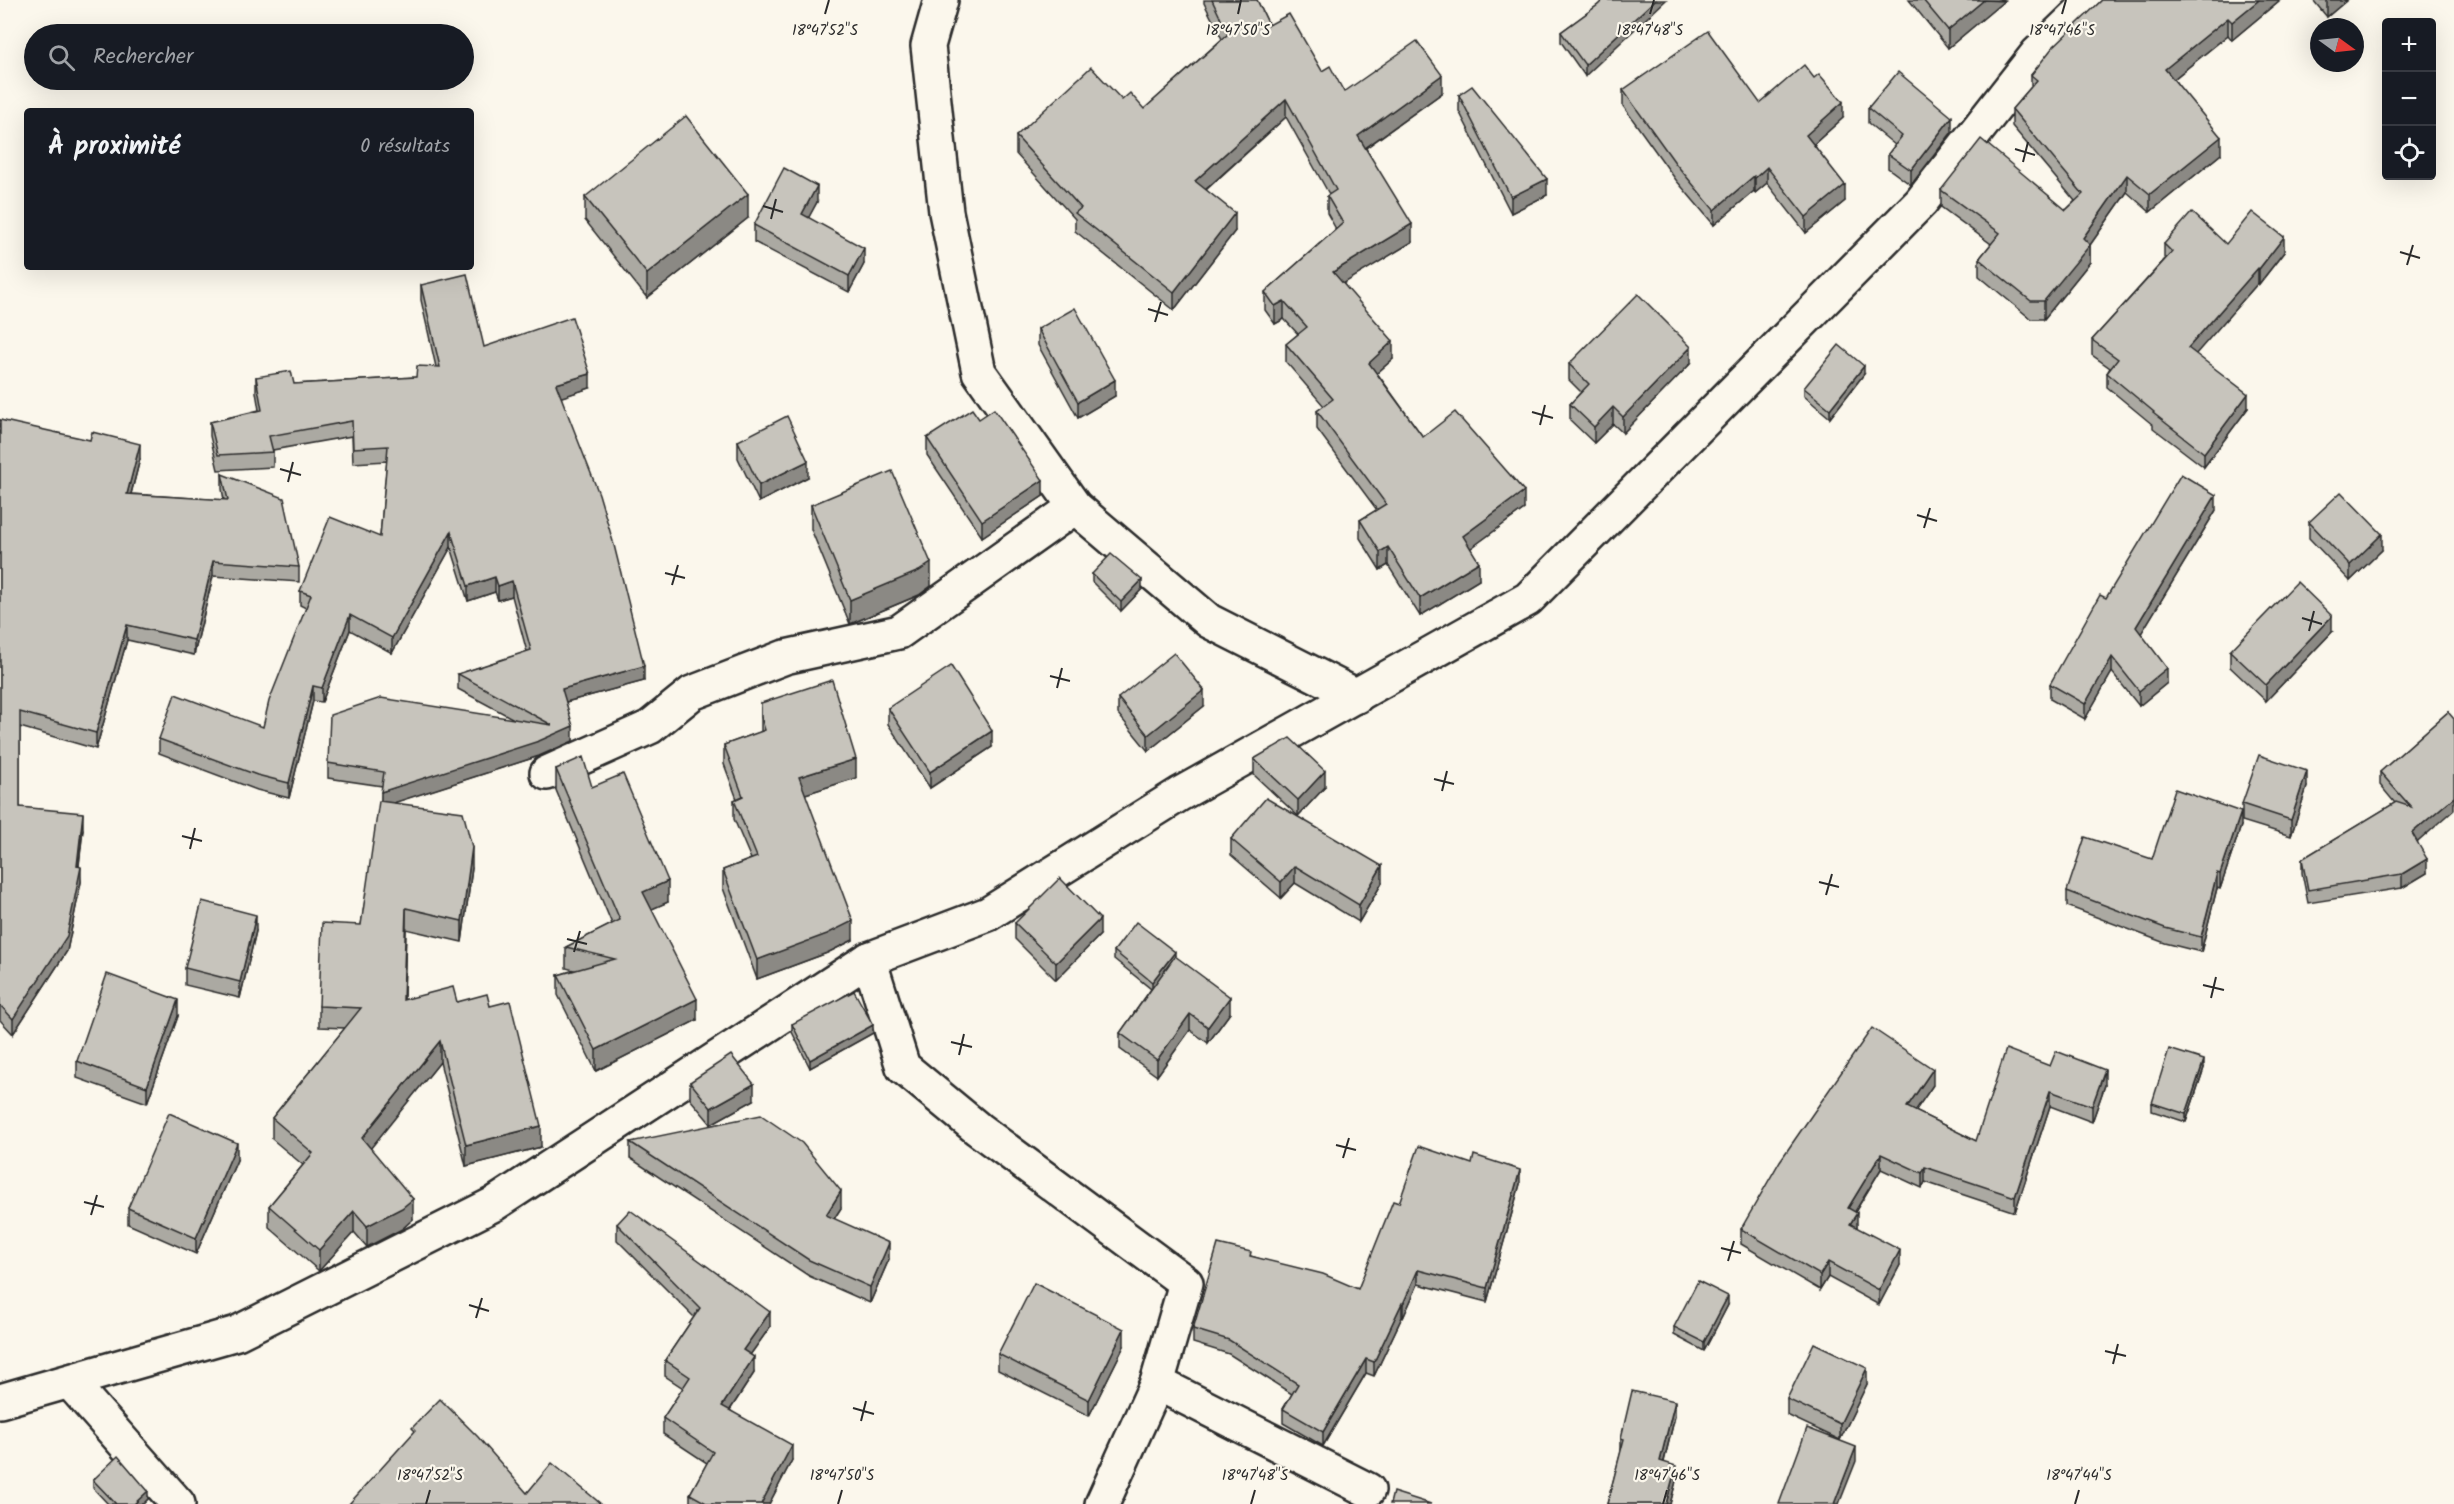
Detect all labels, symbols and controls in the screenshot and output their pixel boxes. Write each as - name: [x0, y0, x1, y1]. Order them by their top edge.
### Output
- north arrow: [2310, 18, 2364, 72]
- map controls: [2382, 18, 2436, 180]
- button: +: [2382, 18, 2436, 72]
- text: 18°47'52"S: [792, 19, 858, 43]
- text: 18°47'50"S: [1206, 19, 1270, 43]
- text: 18°47'48"S: [1617, 19, 1683, 43]
- text: 18°47'46"S: [2029, 19, 2095, 43]
- search box: [24, 24, 474, 90]
- text: Rechercher: [93, 40, 193, 75]
- icon: search: [45, 41, 78, 74]
- button: −: [2382, 72, 2436, 126]
- text: À proximité: [48, 126, 180, 168]
- button: locate: [2382, 126, 2436, 180]
- text: 0 résultats: [360, 131, 450, 163]
- text: 18°47'52"S: [397, 1464, 463, 1488]
- text: 18°47'50"S: [810, 1464, 874, 1488]
- text: 18°47'48"S: [1222, 1464, 1288, 1488]
- text: 18°47'46"S: [1634, 1464, 1700, 1488]
- text: 18°47'44"S: [2046, 1464, 2112, 1488]

